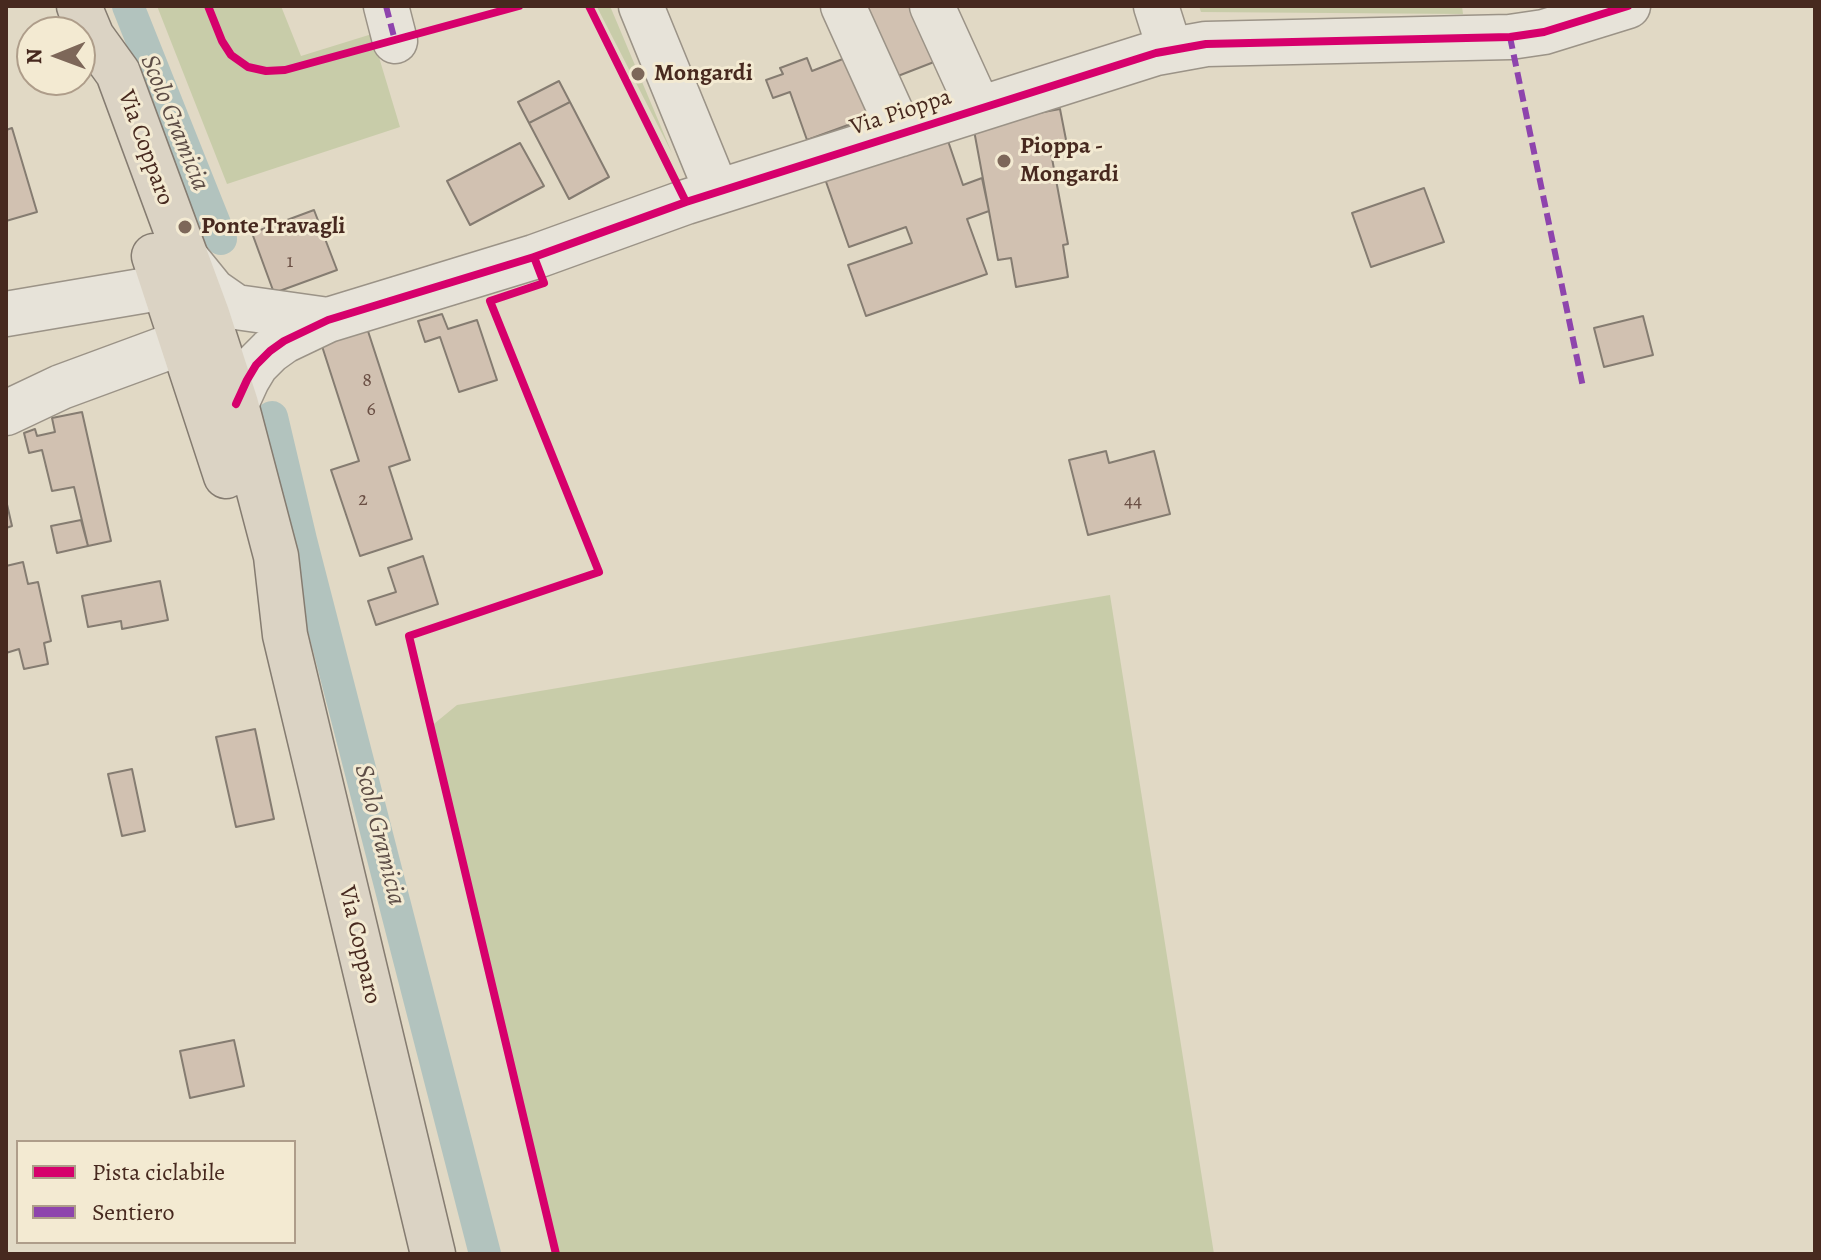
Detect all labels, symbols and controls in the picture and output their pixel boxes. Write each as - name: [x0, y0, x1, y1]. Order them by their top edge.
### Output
- north arrow: [16, 16, 96, 96]
- text: N: [19, 48, 49, 65]
- water label: Scolo Gramicia: [133, 50, 215, 196]
- place label: Mongardi: [654, 60, 753, 88]
- marker: Mongardi: [629, 65, 647, 83]
- street label: Via Pioppa: [847, 83, 955, 143]
- street label: Via Copparo: [111, 87, 179, 209]
- place label: Pioppa - Mongardi: [1020, 133, 1119, 189]
- marker: Pioppa - Mongardi: [995, 152, 1013, 170]
- place label: Ponte Travagli: [201, 213, 345, 241]
- marker: Ponte Travagli: [176, 218, 194, 236]
- house number: 1: [287, 250, 293, 274]
- house number: 8: [362, 369, 372, 393]
- house number: 6: [366, 398, 376, 422]
- house number: 2: [358, 488, 368, 512]
- house number: 44: [1124, 490, 1142, 514]
- water label: Scolo Gramicia: [346, 761, 412, 909]
- street label: Via Copparo: [331, 883, 387, 1007]
- legend: [16, 1140, 296, 1244]
- text: Pista ciclabile: [92, 1156, 225, 1188]
- text: Sentiero: [92, 1196, 175, 1228]

